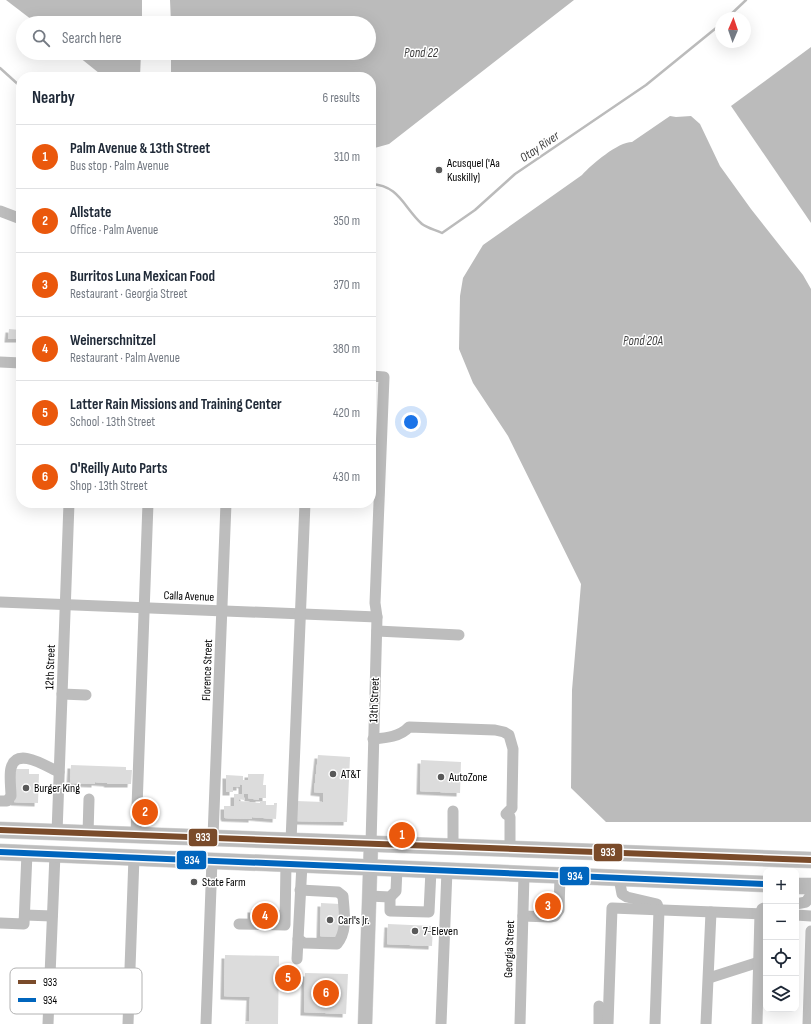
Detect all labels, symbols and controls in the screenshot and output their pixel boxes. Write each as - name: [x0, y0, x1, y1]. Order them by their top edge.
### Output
- north arrow: [715, 12, 751, 48]
- search box: [16, 16, 376, 60]
- icon: search: [30, 27, 52, 49]
- text: Search here: [62, 29, 122, 48]
- water label: Pond 22: [404, 45, 439, 61]
- text: Nearby: [32, 88, 75, 108]
- text: 6 results: [322, 90, 360, 106]
- water label: Otay River: [517, 127, 563, 166]
- text: Palm Avenue & 13th Street: [70, 139, 210, 158]
- text: 1: [42, 149, 48, 165]
- text: 310 m: [334, 149, 360, 165]
- place label: Acusquel ('Aa Kuskilly): [446, 156, 500, 185]
- text: Bus stop · Palm Avenue: [70, 158, 169, 174]
- marker: Acusquel ('Aa Kuskilly): [434, 165, 444, 175]
- text: Allstate: [70, 203, 111, 222]
- text: 2: [42, 213, 48, 229]
- text: 350 m: [333, 213, 360, 229]
- text: Office · Palm Avenue: [70, 222, 158, 238]
- text: Burritos Luna Mexican Food: [70, 267, 215, 286]
- text: 3: [42, 277, 48, 293]
- text: 370 m: [333, 277, 360, 293]
- text: Restaurant · Georgia Street: [70, 286, 188, 302]
- text: Weinerschnitzel: [70, 331, 156, 350]
- water label: Pond 20A: [623, 333, 663, 349]
- text: 4: [42, 341, 48, 357]
- text: 380 m: [333, 341, 360, 357]
- text: Restaurant · Palm Avenue: [70, 350, 180, 366]
- text: Latter Rain Missions and Training Center: [70, 395, 282, 414]
- text: 5: [42, 405, 48, 421]
- text: 420 m: [333, 405, 360, 421]
- your location: [401, 412, 421, 432]
- text: School · 13th Street: [70, 414, 155, 430]
- text: O'Reilly Auto Parts: [70, 459, 168, 478]
- text: 6: [42, 469, 48, 485]
- text: 430 m: [333, 469, 360, 485]
- text: Shop · 13th Street: [70, 478, 148, 494]
- street label: Calla Avenue: [163, 588, 215, 605]
- street label: Florence Street: [199, 639, 216, 701]
- street label: 12th Street: [42, 644, 59, 690]
- street label: 13th Street: [366, 677, 383, 723]
- place label: AT&T: [340, 767, 361, 782]
- marker: AT&T: [328, 769, 338, 779]
- place label: AutoZone: [448, 770, 488, 785]
- marker: AutoZone: [436, 772, 446, 782]
- place label: Burger King: [34, 781, 80, 796]
- marker: Burger King: [21, 783, 31, 793]
- pin: 2: [132, 797, 158, 827]
- pin: 1: [389, 820, 415, 850]
- line badge: 933: [188, 828, 218, 847]
- text: 933: [195, 831, 211, 844]
- line badge: 933: [593, 843, 623, 862]
- text: 933: [600, 846, 616, 859]
- line badge: 934: [176, 850, 207, 870]
- text: 934: [184, 854, 200, 867]
- line badge: 934: [559, 866, 590, 886]
- map controls: [763, 868, 799, 1012]
- button: +: [763, 868, 799, 904]
- text: 934: [567, 870, 583, 883]
- place label: State Farm: [202, 875, 246, 890]
- marker: State Farm: [189, 877, 199, 887]
- pin: 3: [535, 891, 561, 921]
- pin: 4: [252, 901, 278, 931]
- button: −: [763, 904, 799, 940]
- place label: Carl's Jr.: [338, 913, 370, 928]
- marker: Carl's Jr.: [325, 915, 335, 925]
- street label: Georgia Street: [501, 920, 518, 978]
- place label: 7-Eleven: [423, 924, 458, 939]
- marker: 7-Eleven: [410, 926, 420, 936]
- button: locate: [763, 940, 799, 976]
- pin: 5: [275, 963, 301, 993]
- legend: [10, 968, 142, 1014]
- text: 933: [43, 976, 57, 989]
- button: layers: [763, 976, 799, 1012]
- pin: 6: [313, 978, 339, 1008]
- text: 934: [43, 994, 58, 1007]

